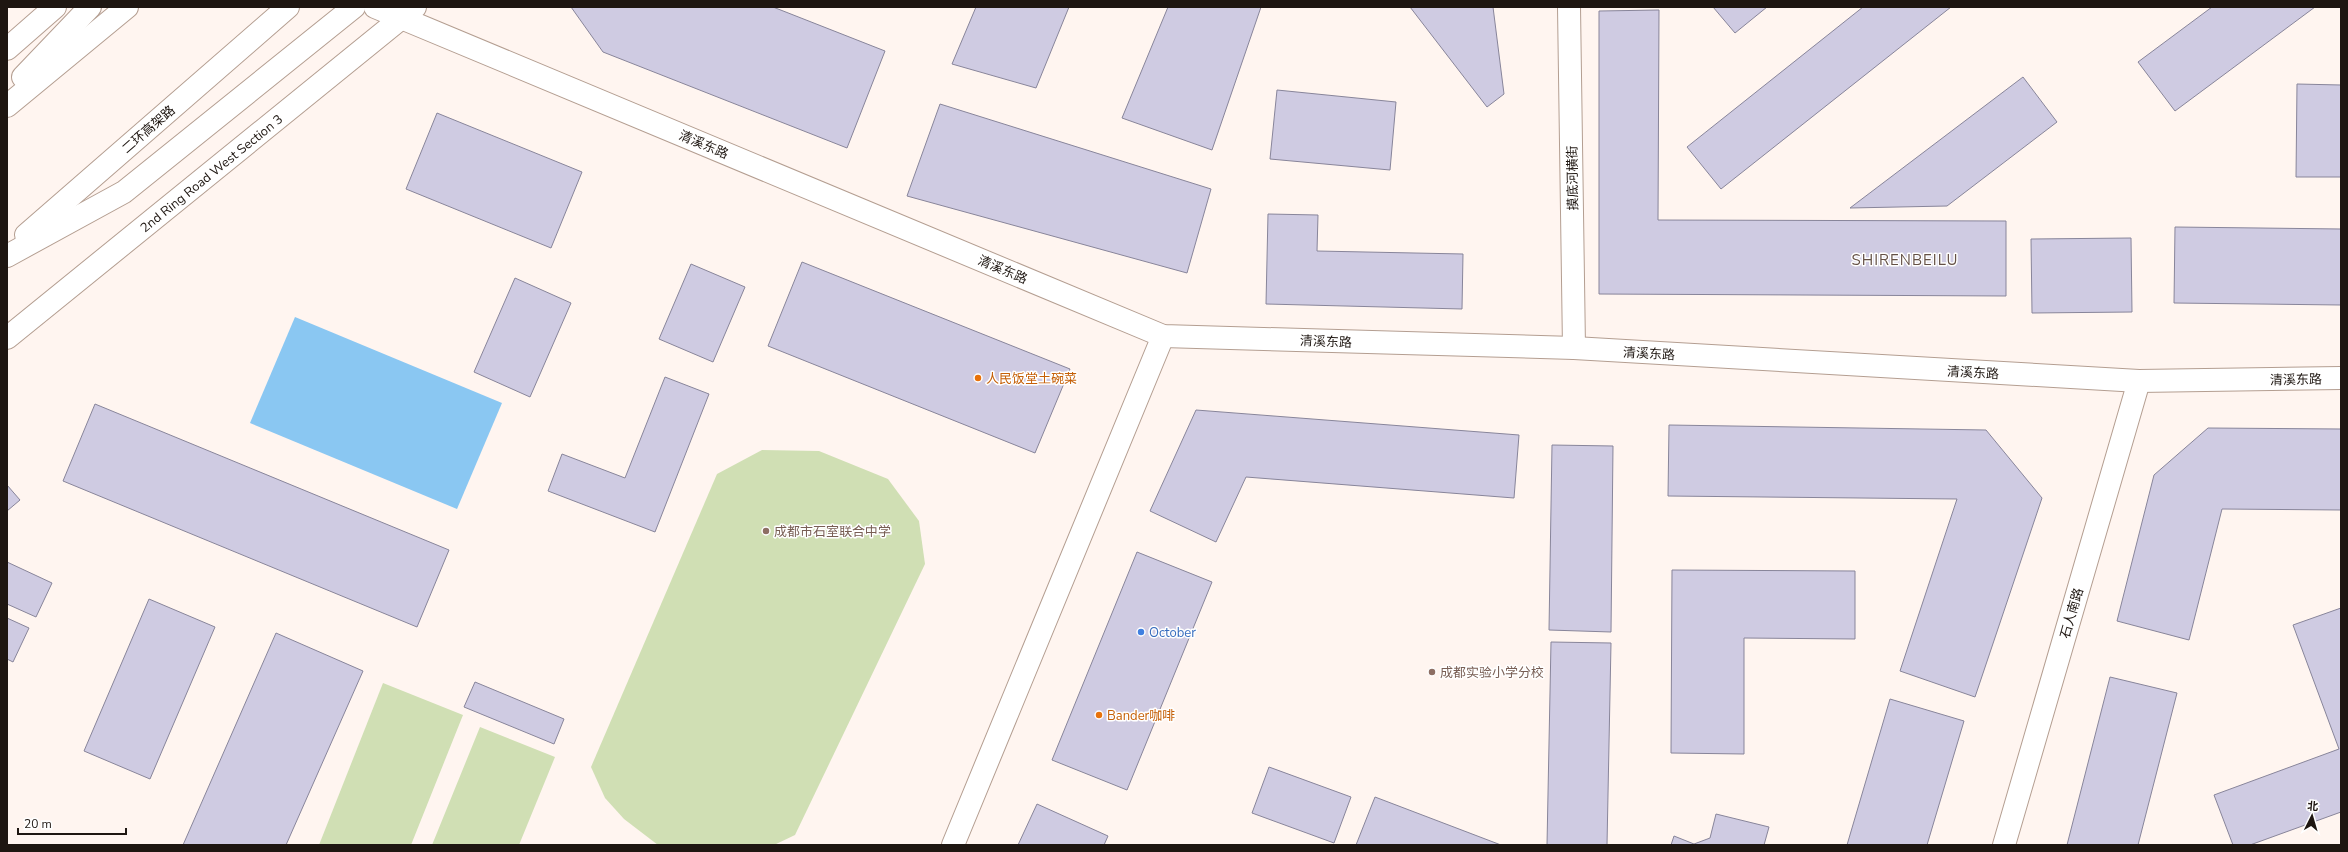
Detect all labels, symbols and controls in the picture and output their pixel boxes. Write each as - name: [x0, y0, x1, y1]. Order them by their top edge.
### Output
- street label: 二环高架路: [118, 102, 179, 158]
- street label: 2nd Ring Road West Section 3: [137, 111, 287, 237]
- street label: 清溪东路: [676, 126, 731, 163]
- street label: 摸底河横街: [1563, 145, 1583, 211]
- district label: SHIRENBEILU: [1852, 250, 1958, 270]
- street label: 清溪东路: [975, 251, 1030, 288]
- street label: 清溪东路: [1300, 332, 1352, 352]
- street label: 清溪东路: [1623, 344, 1675, 364]
- street label: 清溪东路: [1947, 363, 1999, 383]
- place label: 人民饭堂土碗菜: [986, 370, 1077, 388]
- street label: 清溪东路: [2270, 371, 2322, 389]
- marker: 人民饭堂土碗菜: [973, 373, 983, 383]
- place label: 成都市石室联合中学: [774, 523, 891, 541]
- marker: 成都市石室联合中学: [761, 526, 771, 536]
- street label: 石人南路: [2056, 586, 2088, 641]
- place label: October: [1149, 624, 1196, 642]
- marker: October: [1136, 627, 1146, 637]
- place label: 成都实验小学分校: [1440, 664, 1544, 682]
- marker: 成都实验小学分校: [1427, 667, 1437, 677]
- place label: Bander咖啡: [1107, 707, 1175, 725]
- marker: Bander咖啡: [1094, 710, 1104, 720]
- north arrow: [2292, 796, 2332, 836]
- text: 北: [2307, 799, 2319, 814]
- scale bar: [18, 810, 126, 836]
- text: 20 m: [24, 816, 52, 832]

